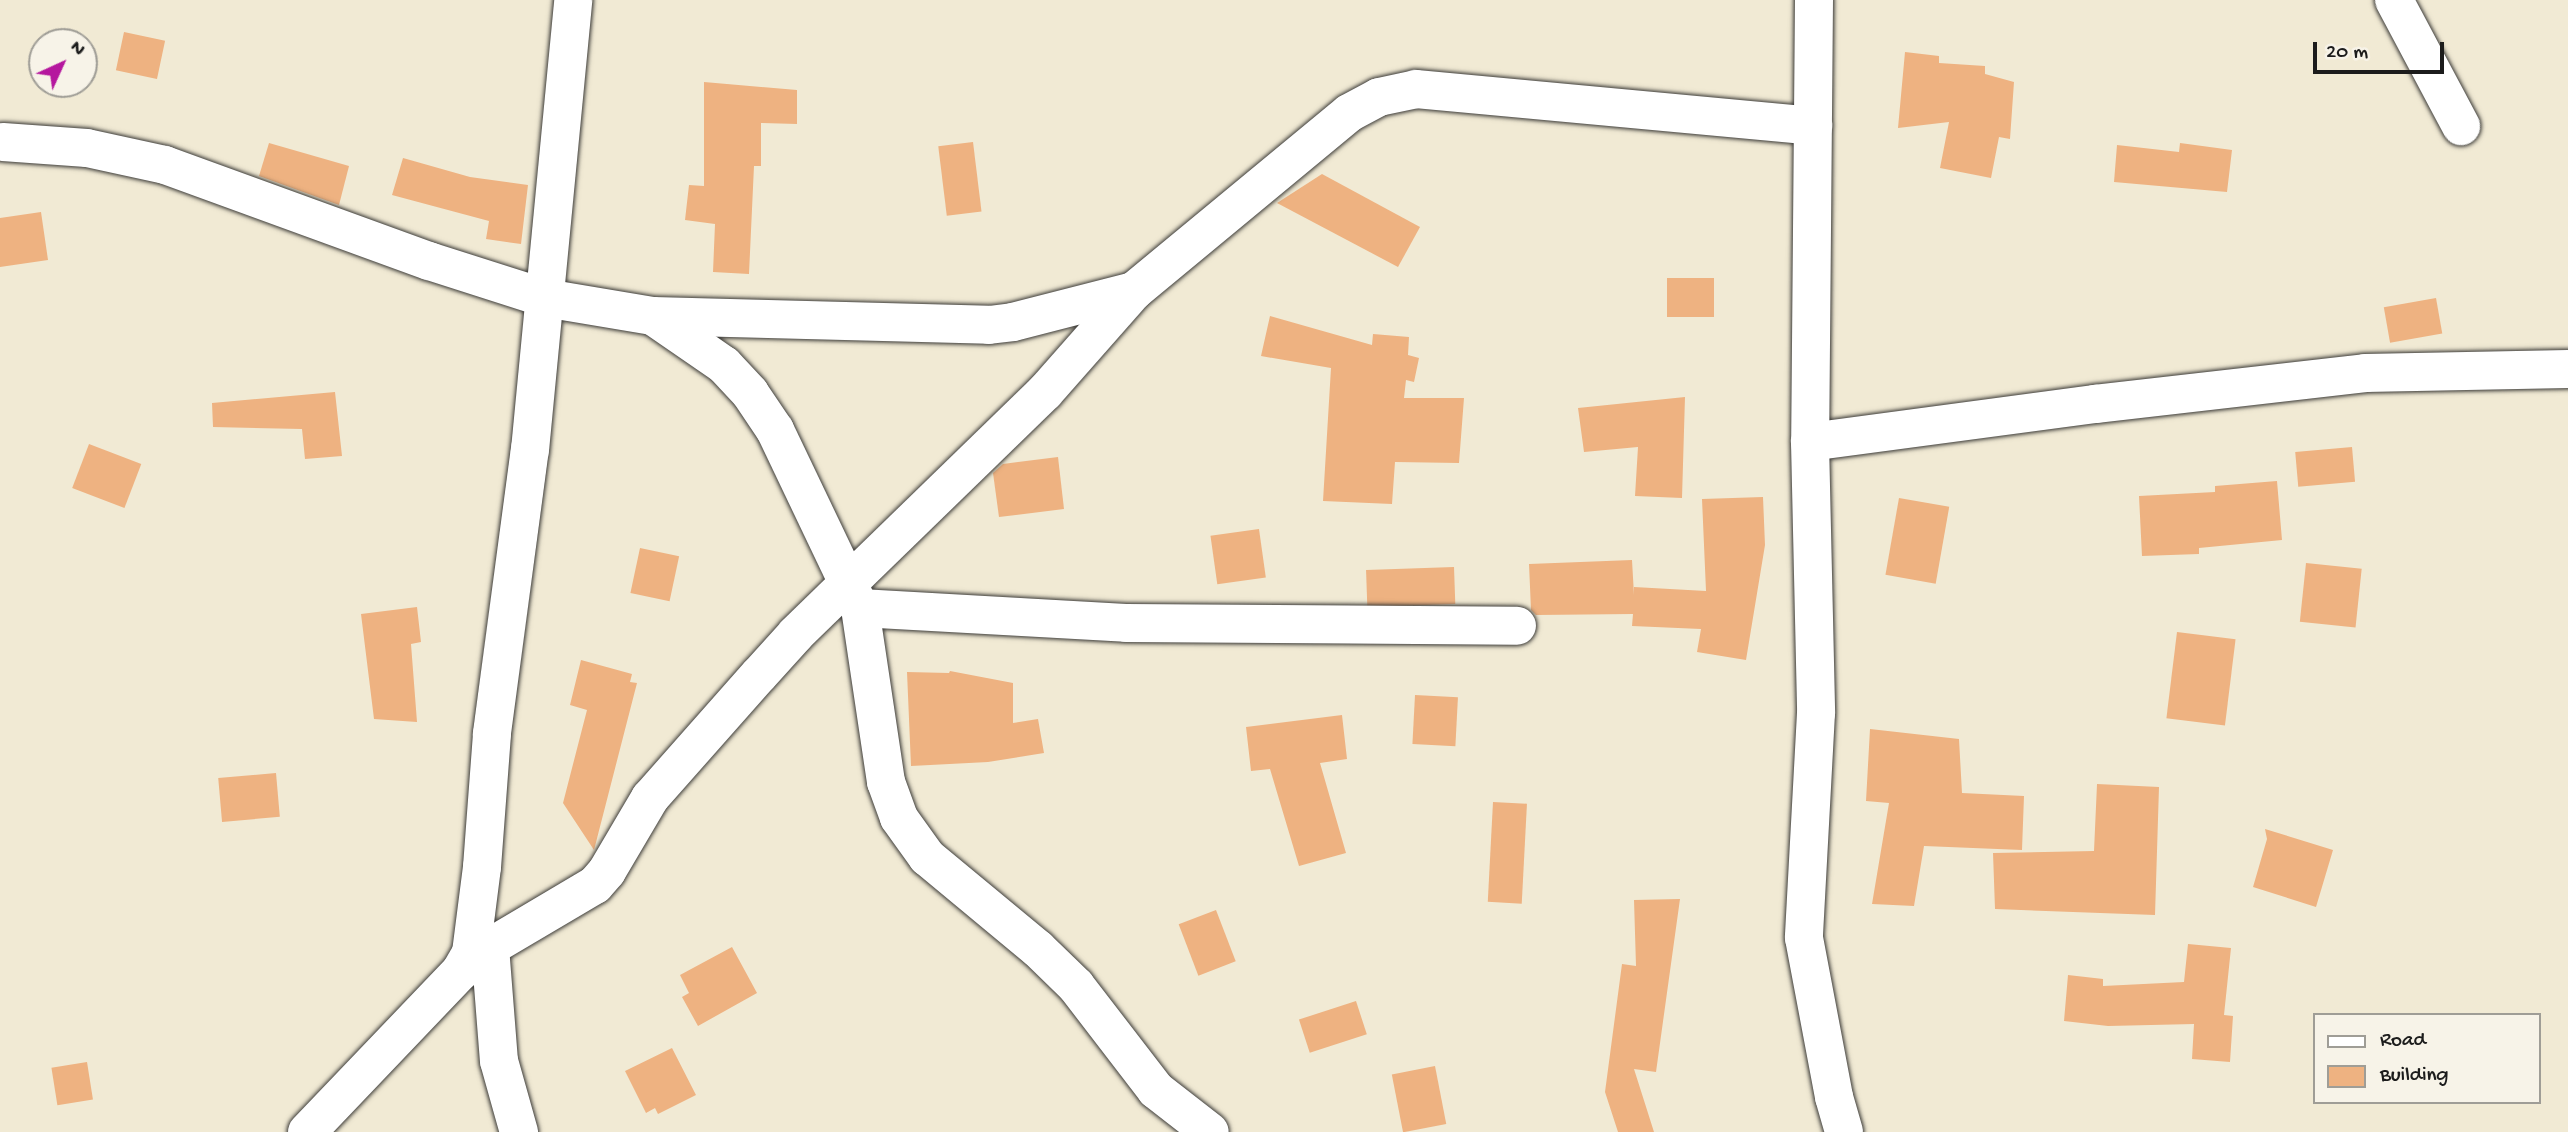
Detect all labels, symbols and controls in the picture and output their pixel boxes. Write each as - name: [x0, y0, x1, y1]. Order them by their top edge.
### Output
- north arrow: [28, 28, 98, 98]
- scale bar: [2316, 28, 2447, 72]
- text: N: [64, 37, 89, 62]
- text: 20 m: [2326, 41, 2368, 66]
- legend: [2312, 1013, 2540, 1104]
- text: Road: [2380, 1029, 2426, 1054]
- text: Building: [2380, 1064, 2449, 1089]

